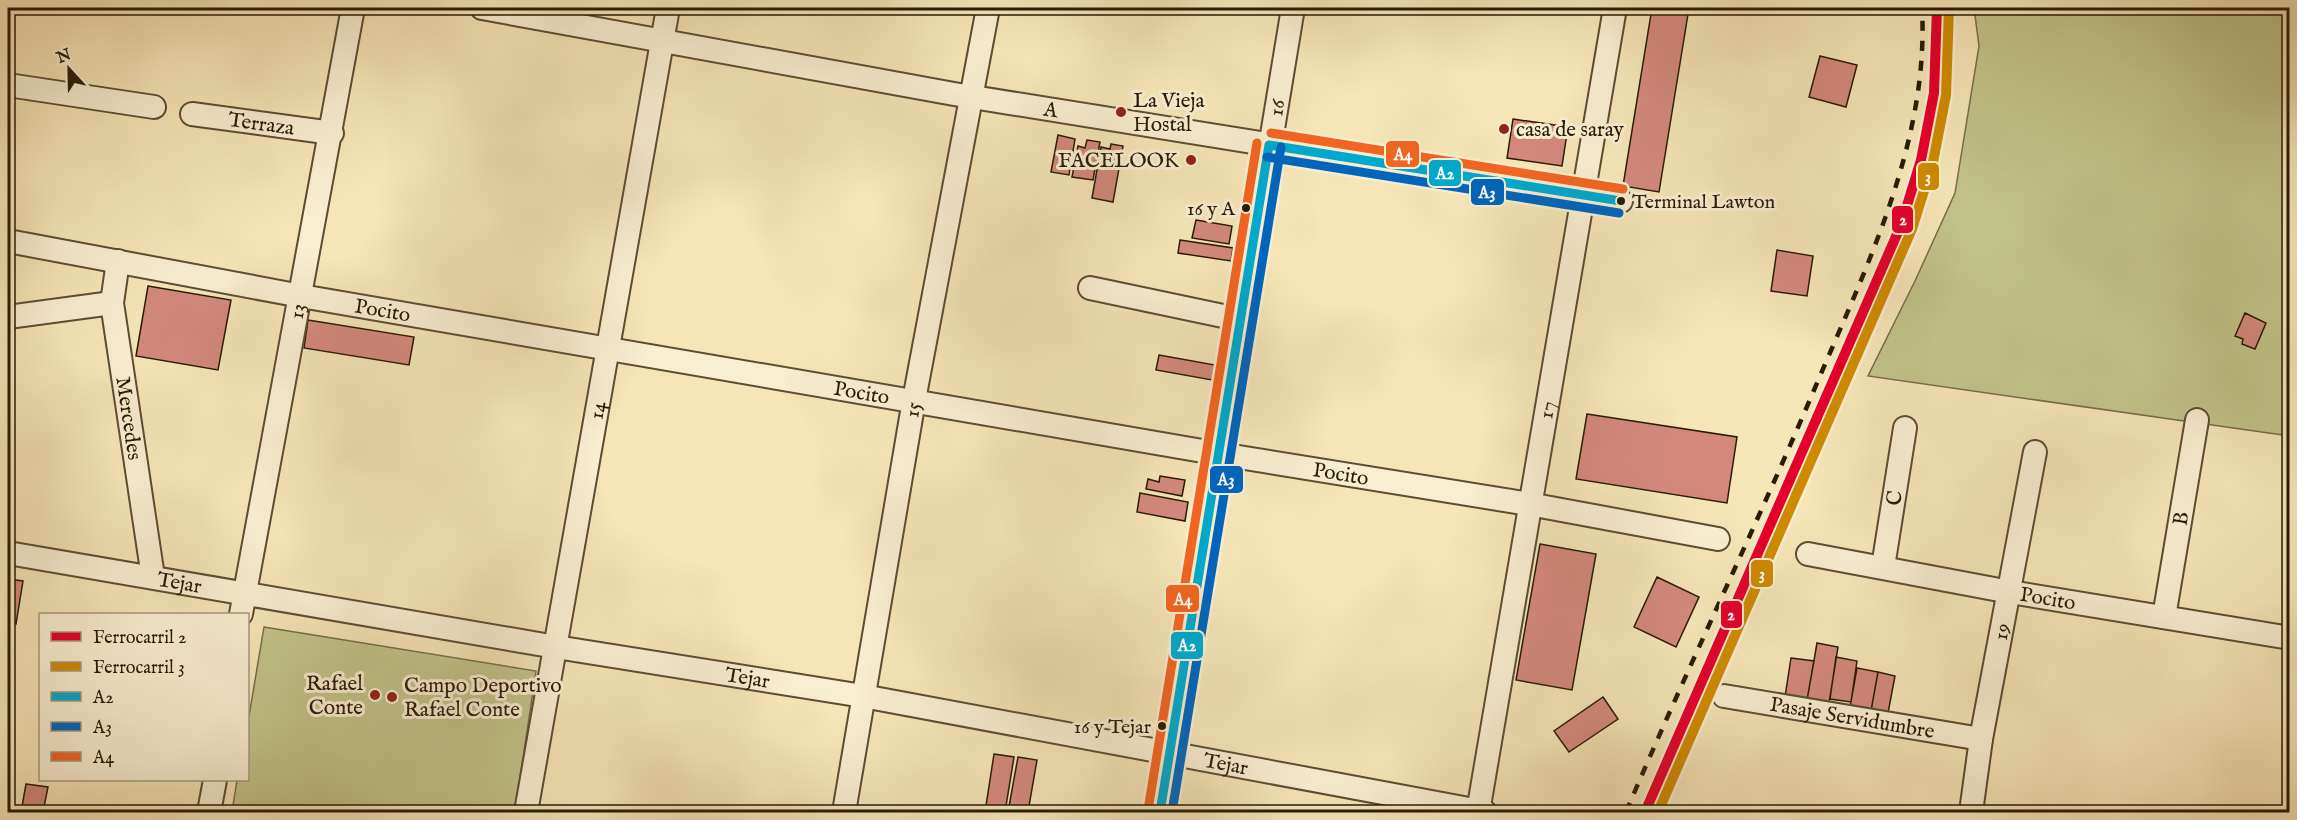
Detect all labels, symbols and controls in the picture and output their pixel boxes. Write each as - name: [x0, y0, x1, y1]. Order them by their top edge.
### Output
- north arrow: [39, 39, 99, 99]
- text: N: [53, 45, 74, 69]
- place label: La Vieja Hostal: [1133, 88, 1205, 139]
- street label: A: [1041, 96, 1061, 126]
- street label: 16: [1263, 96, 1293, 118]
- marker: La Vieja Hostal: [1114, 105, 1128, 119]
- street label: Terraza: [226, 107, 297, 143]
- place label: casa de saray: [1516, 117, 1625, 144]
- marker: casa de saray: [1497, 122, 1511, 136]
- line badge: A4: [1385, 140, 1420, 168]
- text: A4: [1393, 146, 1413, 166]
- place label: FACELOOK: [1058, 148, 1180, 175]
- marker: FACELOOK: [1184, 153, 1198, 167]
- line badge: A2: [1428, 159, 1462, 187]
- line badge: 3: [1917, 162, 1940, 191]
- text: A2: [1435, 165, 1455, 185]
- text: 3: [1925, 168, 1931, 188]
- line badge: A3: [1470, 178, 1505, 206]
- text: A3: [1478, 184, 1495, 204]
- place label: Terminal Lawton: [1632, 190, 1776, 215]
- marker: Terminal Lawton: [1615, 195, 1627, 207]
- place label: 16 y A: [1187, 197, 1235, 222]
- marker: 16 y A: [1240, 202, 1252, 214]
- line badge: 2: [1891, 205, 1914, 234]
- text: 2: [1899, 211, 1907, 231]
- street label: Pocito: [352, 293, 412, 330]
- street label: 13: [284, 301, 313, 322]
- street label: Mercedes: [108, 375, 147, 462]
- street label: Pocito: [831, 376, 891, 412]
- street label: 14: [584, 399, 613, 422]
- street label: 17: [1533, 399, 1563, 421]
- street label: 15: [899, 400, 928, 420]
- street label: Pocito: [1311, 457, 1370, 493]
- line badge: A3: [1209, 465, 1244, 494]
- text: A3: [1217, 471, 1234, 491]
- street label: C: [1881, 489, 1910, 508]
- street label: B: [2168, 509, 2196, 528]
- line badge: 3: [1750, 559, 1774, 588]
- text: 3: [1759, 565, 1765, 585]
- street label: Tejar: [155, 567, 204, 601]
- street label: Pocito: [2018, 582, 2078, 618]
- line badge: A4: [1165, 584, 1200, 613]
- text: A4: [1173, 591, 1193, 611]
- line badge: 2: [1720, 600, 1743, 629]
- text: 2: [1727, 606, 1735, 626]
- legend: [39, 613, 249, 781]
- street label: 19: [1988, 621, 2018, 643]
- text: Ferrocarril 2: [93, 627, 186, 650]
- line badge: A2: [1170, 631, 1204, 660]
- text: A2: [1177, 637, 1197, 657]
- text: Ferrocarril 3: [93, 657, 185, 680]
- street label: Tejar: [723, 662, 772, 696]
- place label: Rafael Conte: [306, 671, 363, 722]
- place label: Campo Deportivo Rafael Conte: [404, 673, 562, 724]
- text: A2: [92, 687, 114, 710]
- marker: Rafael Conte: [368, 688, 382, 702]
- marker: Campo Deportivo Rafael Conte: [385, 690, 399, 704]
- street label: Pasaje Servidumbre: [1768, 692, 1937, 746]
- place label: 16 y Tejar: [1074, 715, 1152, 740]
- text: A3: [92, 717, 112, 740]
- marker: 16 y Tejar: [1156, 720, 1168, 732]
- text: A4: [92, 747, 114, 770]
- street label: Tejar: [1201, 748, 1250, 783]

